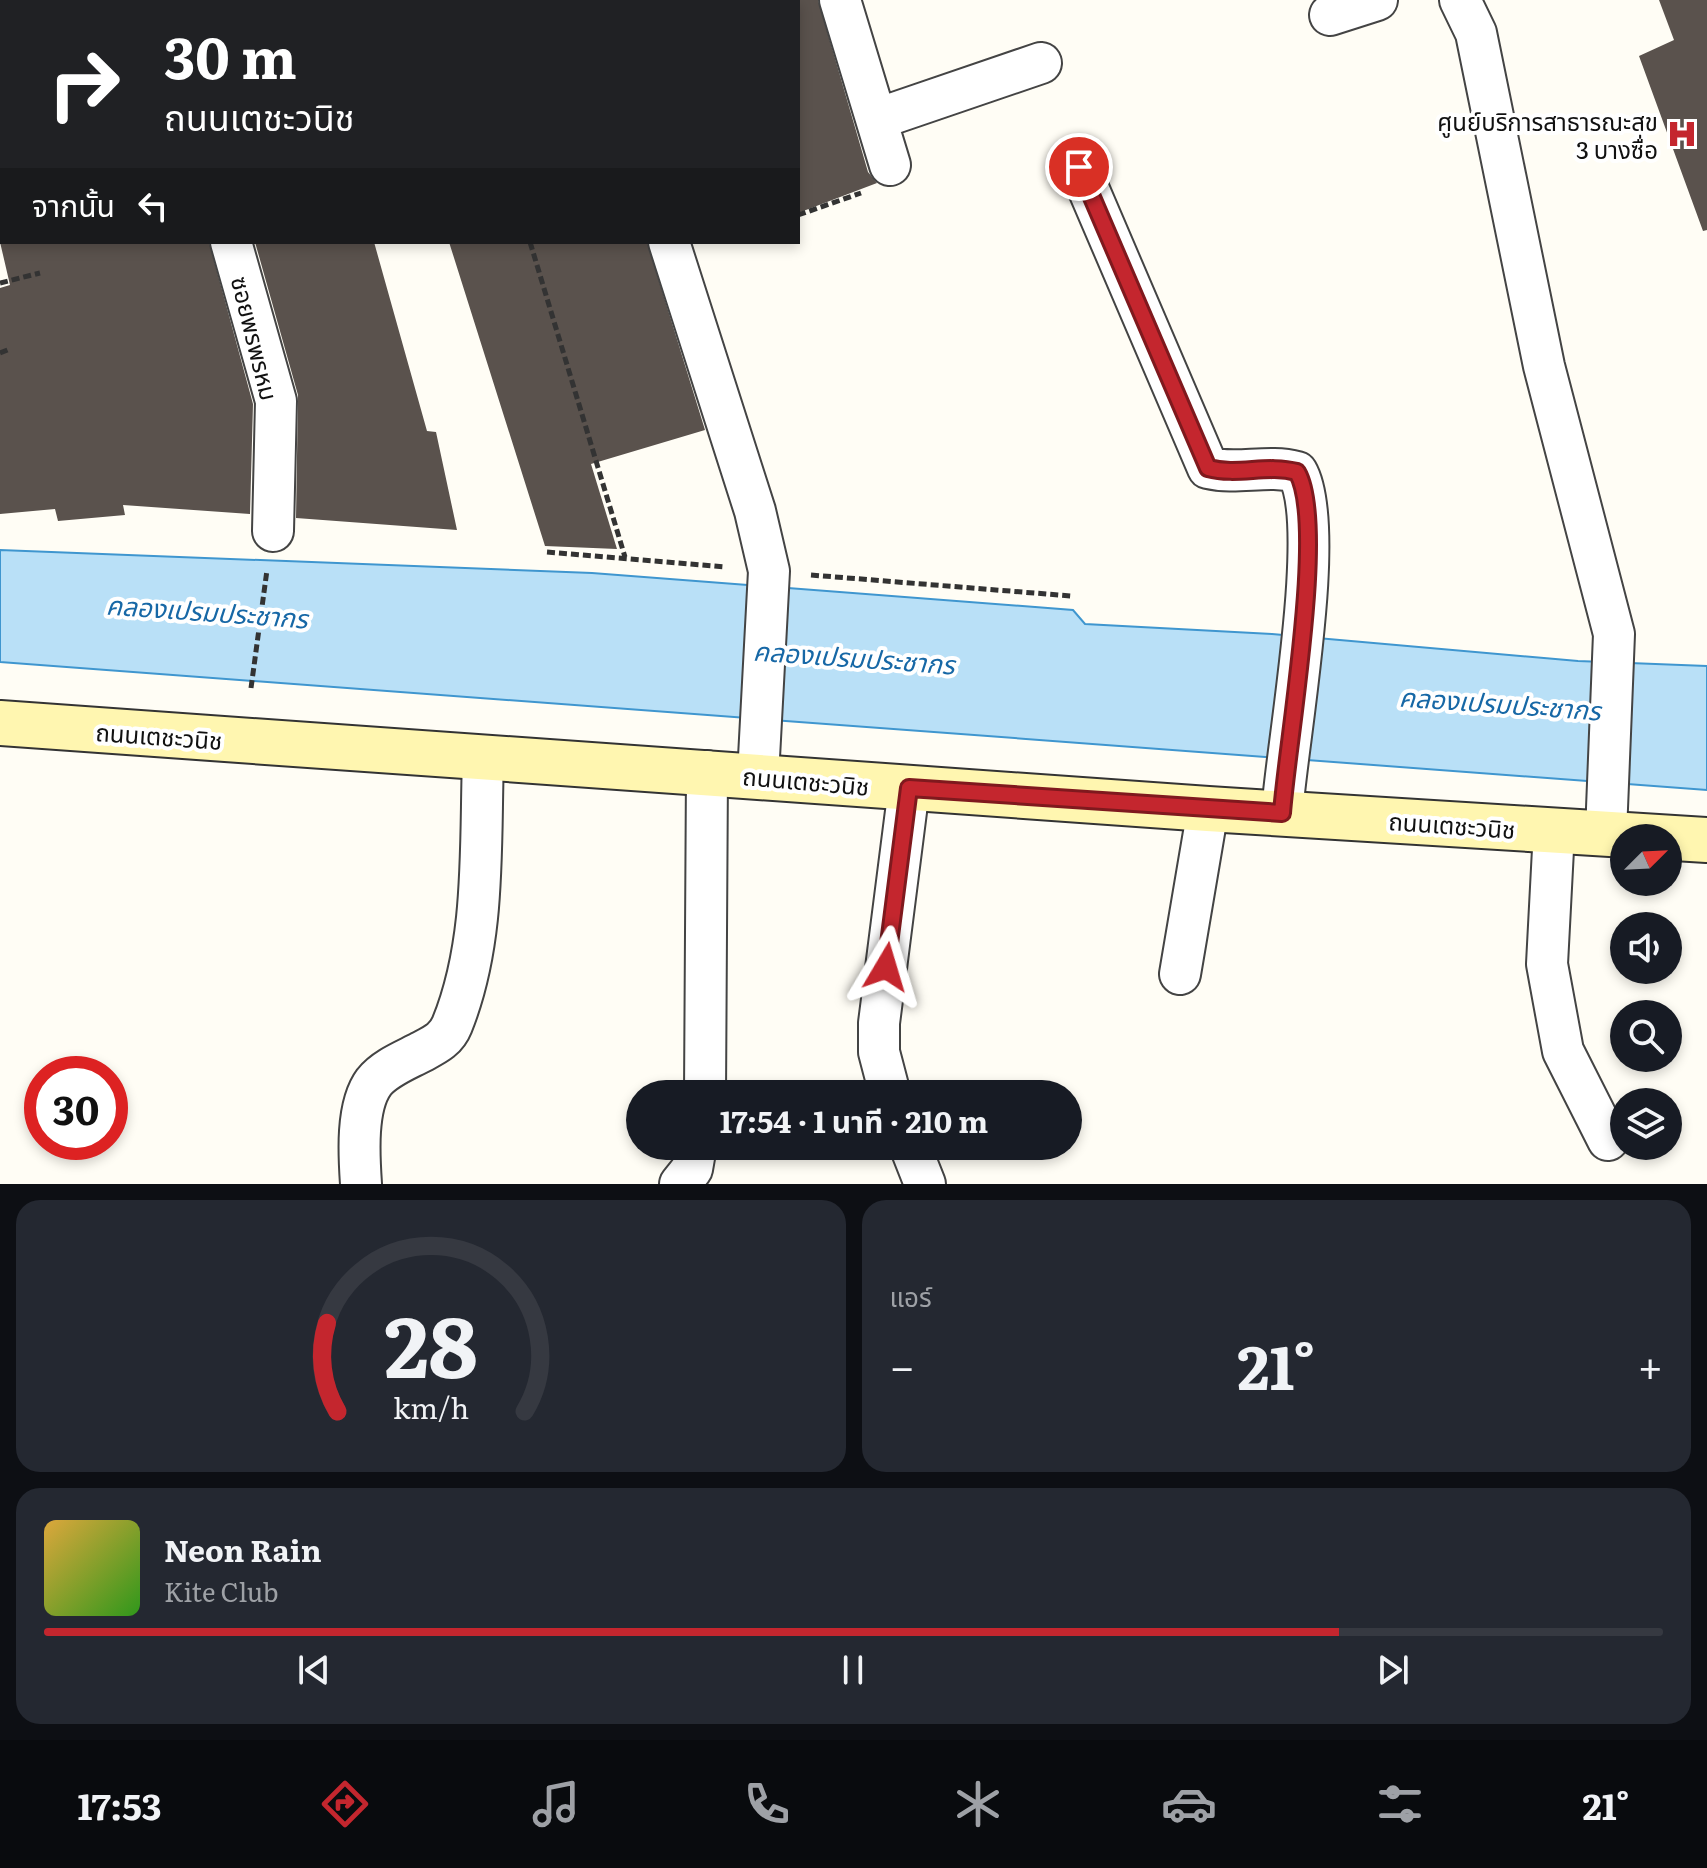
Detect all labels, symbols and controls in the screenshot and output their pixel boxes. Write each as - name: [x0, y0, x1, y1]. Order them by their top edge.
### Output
- text: 30 m: [164, 13, 297, 96]
- icon: right: [32, 32, 136, 136]
- text: ถนนเตชะวนิช: [164, 89, 355, 142]
- place label: ศูนย์บริการสาธารณะสุข 3 บางซื่อ: [1437, 103, 1658, 166]
- hospital icon: ศูนย์บริการสาธารณะสุข 3 บางซื่อ: [1665, 117, 1699, 151]
- pin: [1045, 133, 1113, 201]
- icon: arrive: [1057, 145, 1101, 189]
- text: จากนั้น: [32, 182, 115, 226]
- icon: left: [131, 184, 175, 228]
- street label: ซอยพรพรหม: [224, 272, 288, 404]
- water label: คลองเปรมประชากร: [105, 584, 311, 637]
- water label: คลองเปรมประชากร: [752, 630, 958, 683]
- water label: คลองเปรมประชากร: [1398, 676, 1604, 729]
- street label: ถนนเตชะวนิช: [94, 713, 224, 757]
- street label: ถนนเตชะวนิช: [741, 757, 871, 803]
- street label: ถนนเตชะวนิช: [1387, 802, 1517, 846]
- north arrow: [1610, 824, 1682, 896]
- map controls: [1610, 824, 1682, 1160]
- button: sound: [1610, 912, 1682, 984]
- position arrow: [844, 925, 928, 1009]
- button: search: [1610, 1000, 1682, 1072]
- speed limit sign: 30: [24, 1056, 128, 1160]
- button: layers: [1610, 1088, 1682, 1160]
- text: 17:54 · 1 นาที · 210 m: [720, 1098, 988, 1142]
- text: แอร์: [890, 1276, 932, 1315]
- text: 28: [384, 1280, 478, 1404]
- text: 21°: [1237, 1319, 1315, 1408]
- text: −: [890, 1331, 915, 1397]
- text: +: [1637, 1331, 1663, 1397]
- text: km/h: [393, 1385, 469, 1428]
- text: Neon Rain: [164, 1527, 322, 1571]
- text: Kite Club: [164, 1571, 279, 1610]
- icon: previous: [292, 1648, 336, 1692]
- icon: pause: [831, 1648, 875, 1692]
- icon: next: [1371, 1648, 1415, 1692]
- icon: directions: [317, 1776, 373, 1832]
- icon: music: [528, 1776, 584, 1832]
- icon: phone: [739, 1776, 795, 1832]
- icon: climate: [950, 1776, 1006, 1832]
- icon: car: [1161, 1776, 1217, 1832]
- icon: filters: [1372, 1776, 1428, 1832]
- text: 17:53: [78, 1778, 162, 1831]
- text: 21°: [1583, 1778, 1629, 1831]

